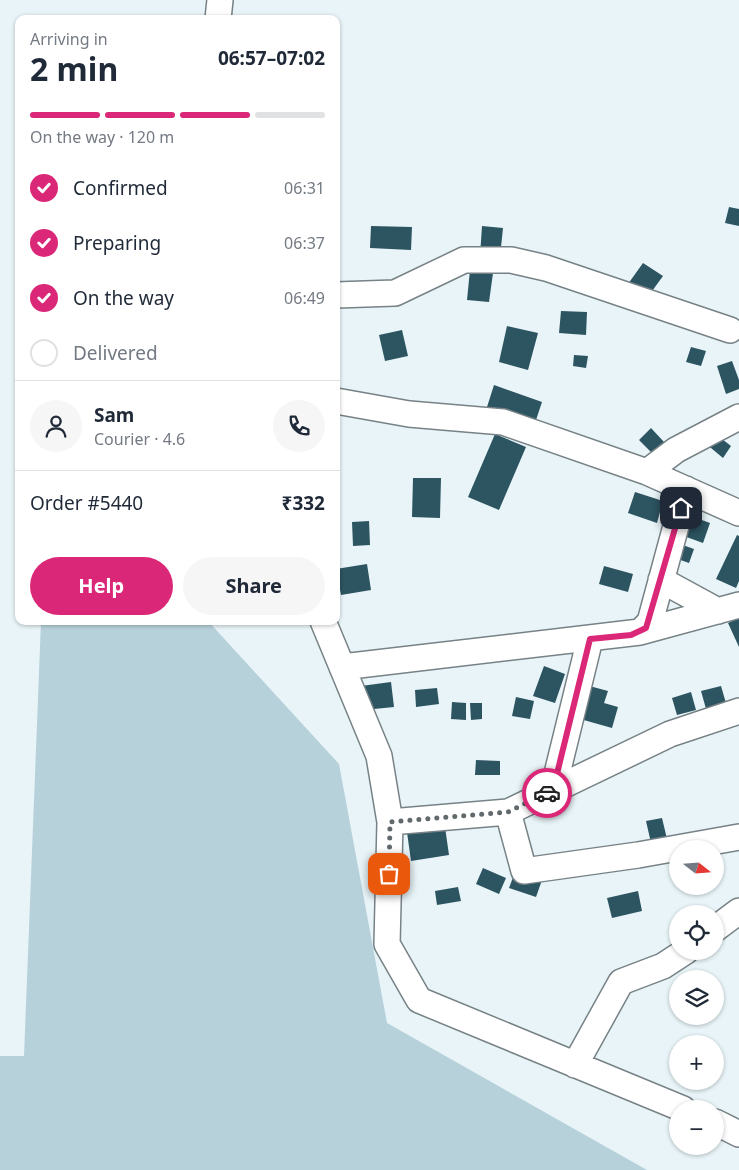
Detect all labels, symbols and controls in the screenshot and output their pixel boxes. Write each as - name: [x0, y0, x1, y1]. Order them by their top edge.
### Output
- text: Arriving in: [30, 28, 108, 50]
- text: 06:57–07:02: [218, 45, 325, 71]
- text: 2 min: [30, 47, 118, 90]
- text: On the way · 120 m: [30, 126, 174, 148]
- icon: check: [30, 174, 58, 202]
- text: Confirmed: [73, 175, 168, 201]
- text: 06:31: [284, 177, 325, 199]
- icon: check: [30, 229, 58, 257]
- text: Preparing: [73, 230, 161, 256]
- text: 06:37: [284, 232, 325, 254]
- icon: check: [30, 284, 58, 312]
- text: On the way: [73, 285, 174, 311]
- text: 06:49: [284, 287, 325, 309]
- text: Delivered: [73, 340, 158, 366]
- button: person: [30, 400, 82, 452]
- button: phone: [273, 400, 325, 452]
- text: Sam: [94, 402, 134, 428]
- text: Courier · 4.6: [94, 428, 185, 450]
- pin: [660, 487, 702, 529]
- text: Order #5440: [30, 490, 143, 516]
- text: ₹332: [282, 490, 325, 516]
- icon: home: [667, 494, 695, 522]
- button: Help: [30, 557, 173, 615]
- button: Share: [183, 557, 325, 615]
- courier: [522, 768, 572, 818]
- icon: car: [533, 779, 561, 807]
- north arrow: [669, 840, 724, 895]
- map controls: [669, 840, 724, 1155]
- pin: [368, 853, 410, 895]
- icon: bag: [375, 860, 403, 888]
- button: locate: [669, 905, 724, 960]
- button: layers: [669, 970, 724, 1025]
- button: +: [669, 1035, 724, 1090]
- button: −: [669, 1100, 724, 1155]

